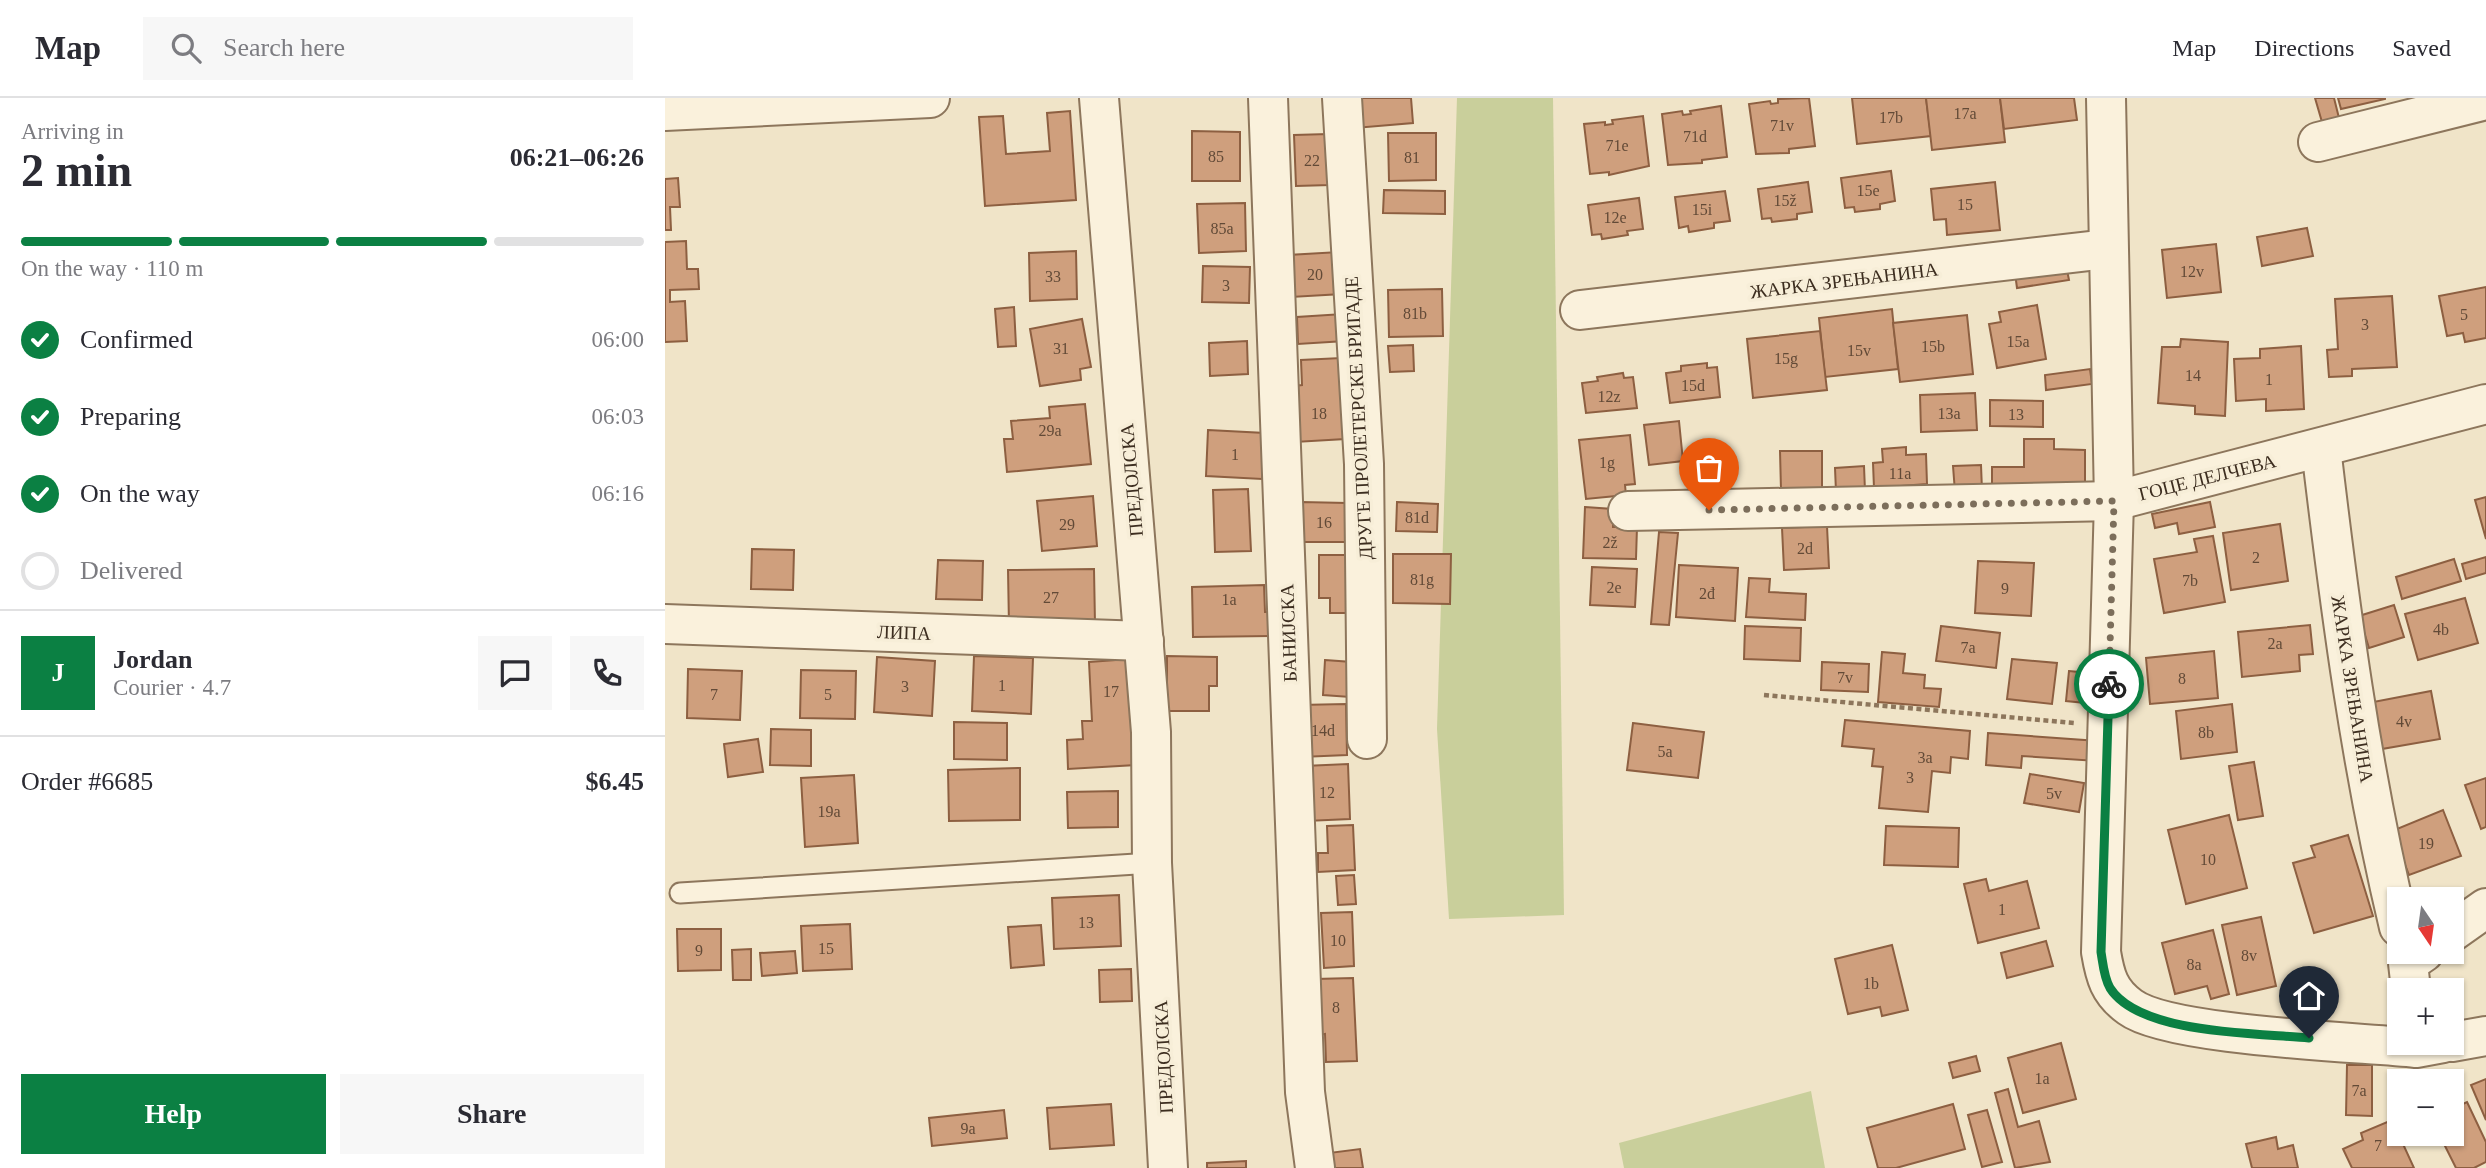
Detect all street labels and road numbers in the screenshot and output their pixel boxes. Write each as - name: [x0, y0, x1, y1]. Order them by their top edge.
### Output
- street label: ЖАРКА ЗРЕЊАНИНА: [1749, 259, 1940, 302]
- street label: ДРУГЕ ПРОЛЕТЕРСКЕ БРИГАДЕ: [1341, 276, 1376, 560]
- street label: ПРЕДОЛСКА: [1116, 422, 1147, 537]
- street label: ГОЦЕ ДЕЛЧЕВА: [2136, 450, 2278, 505]
- street label: БАНИЈСКА: [1276, 583, 1301, 682]
- street label: ЖАРКА ЗРЕЊАНИНА: [2327, 594, 2378, 784]
- street label: ЛИПА: [877, 621, 932, 644]
- street label: ПРЕДОЛСКА: [1150, 999, 1177, 1114]

